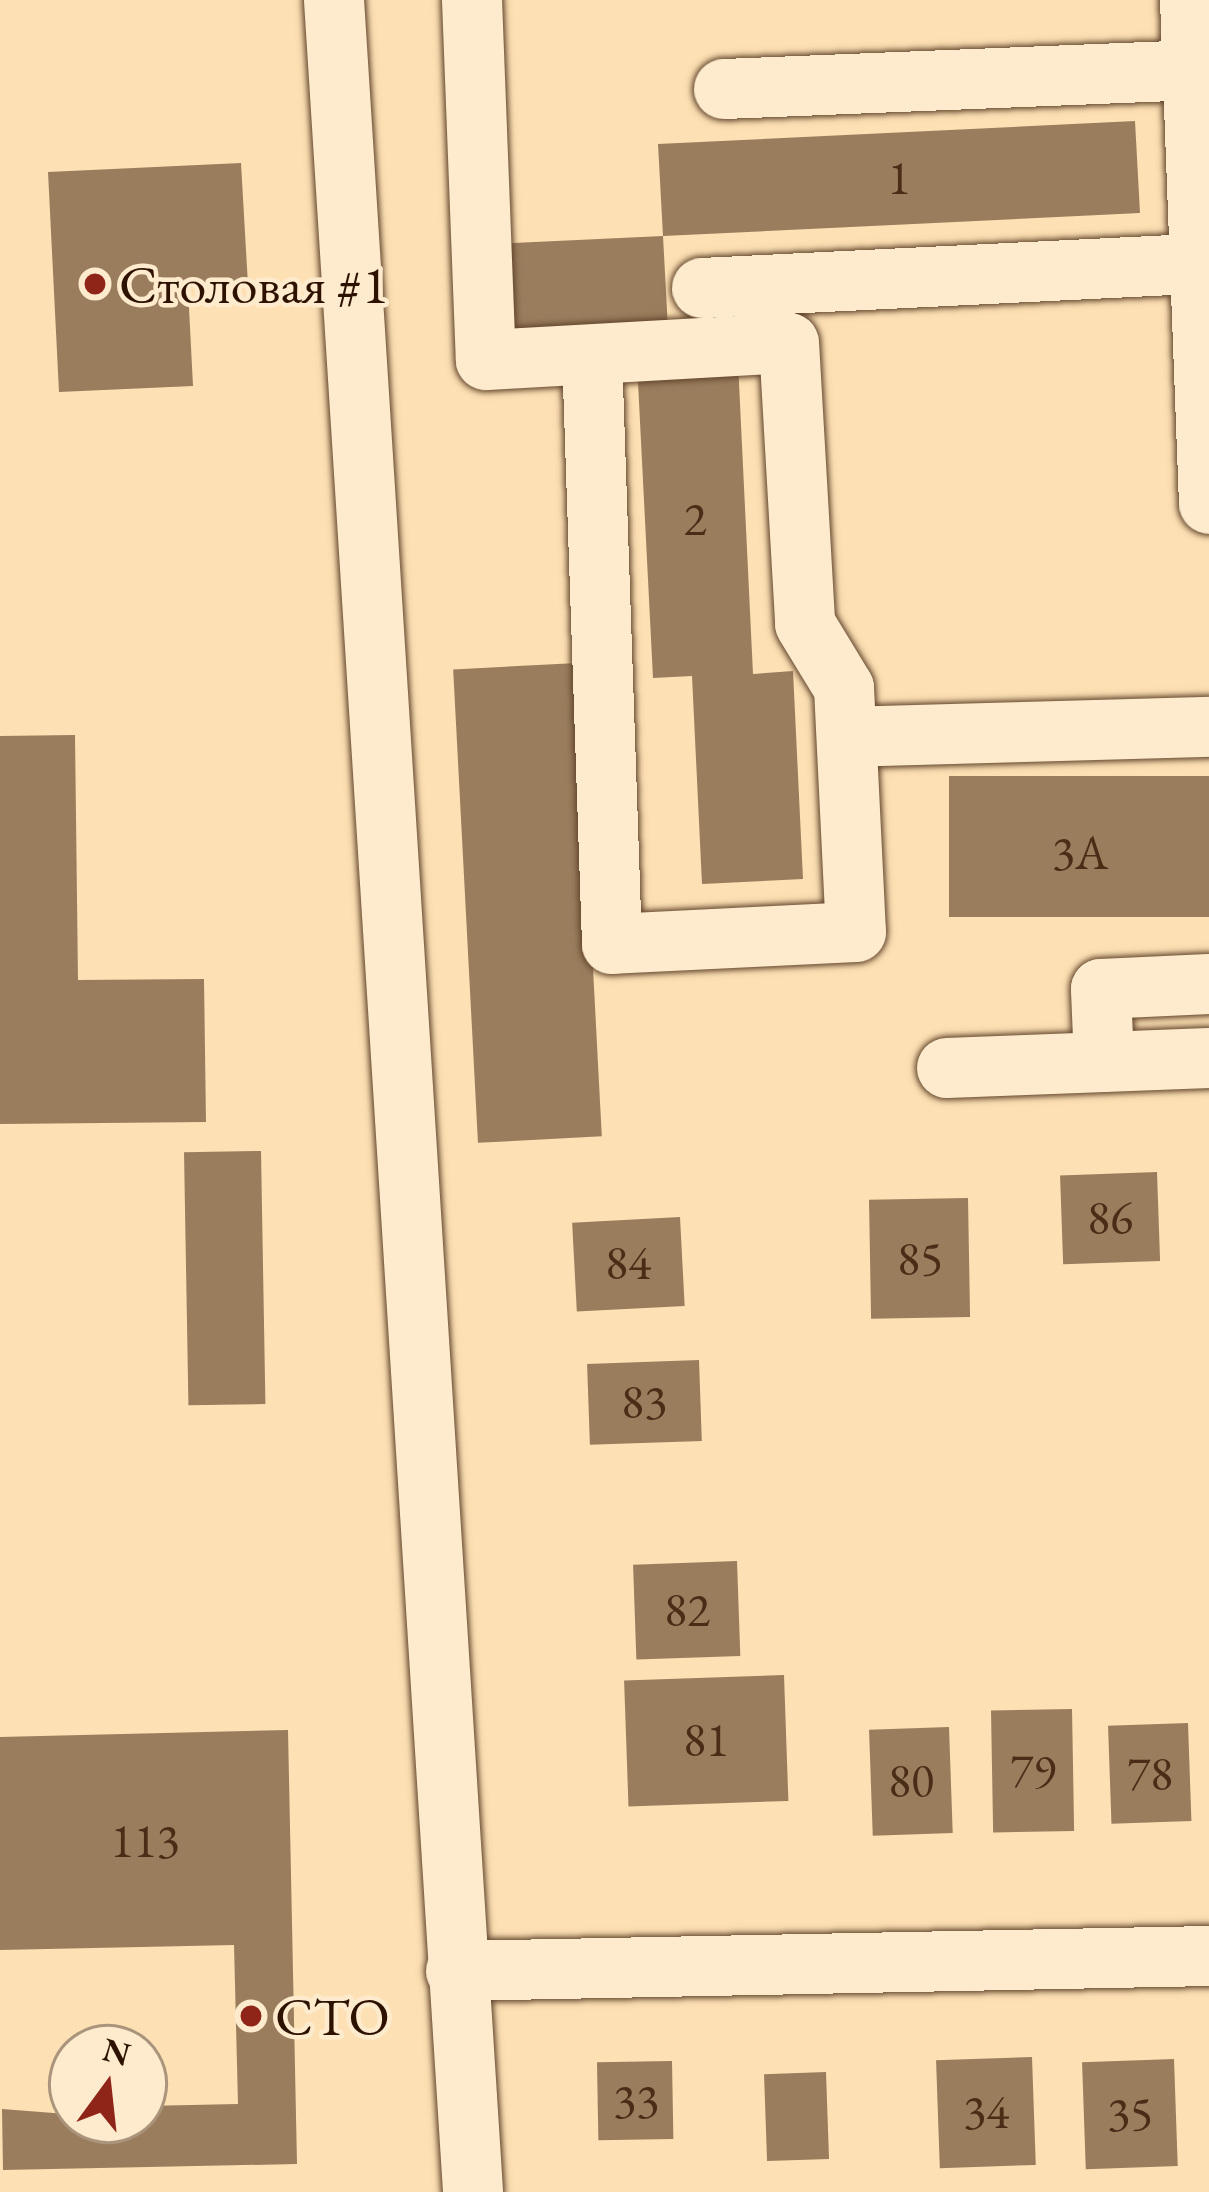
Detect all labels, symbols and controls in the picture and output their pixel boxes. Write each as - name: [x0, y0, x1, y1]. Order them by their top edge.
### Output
- house number: 1: [887, 149, 911, 207]
- place label: Столовая #1: [119, 252, 388, 316]
- marker: Столовая #1: [82, 271, 108, 297]
- house number: 2: [683, 490, 707, 548]
- house number: 3А: [1052, 824, 1108, 882]
- house number: 86: [1087, 1189, 1133, 1247]
- house number: 85: [897, 1230, 943, 1288]
- house number: 84: [605, 1234, 651, 1292]
- house number: 83: [621, 1373, 667, 1431]
- house number: 82: [664, 1581, 710, 1639]
- house number: 81: [683, 1711, 729, 1769]
- house number: 79: [1010, 1742, 1056, 1800]
- house number: 78: [1127, 1745, 1173, 1803]
- house number: 80: [888, 1752, 934, 1810]
- house number: 113: [110, 1812, 180, 1870]
- place label: СТО: [275, 1984, 390, 2048]
- marker: СТО: [238, 2003, 264, 2029]
- north arrow: [48, 2024, 168, 2144]
- text: N: [98, 2027, 135, 2076]
- house number: 33: [613, 2072, 659, 2130]
- house number: 34: [963, 2083, 1009, 2141]
- house number: 35: [1107, 2085, 1153, 2143]

